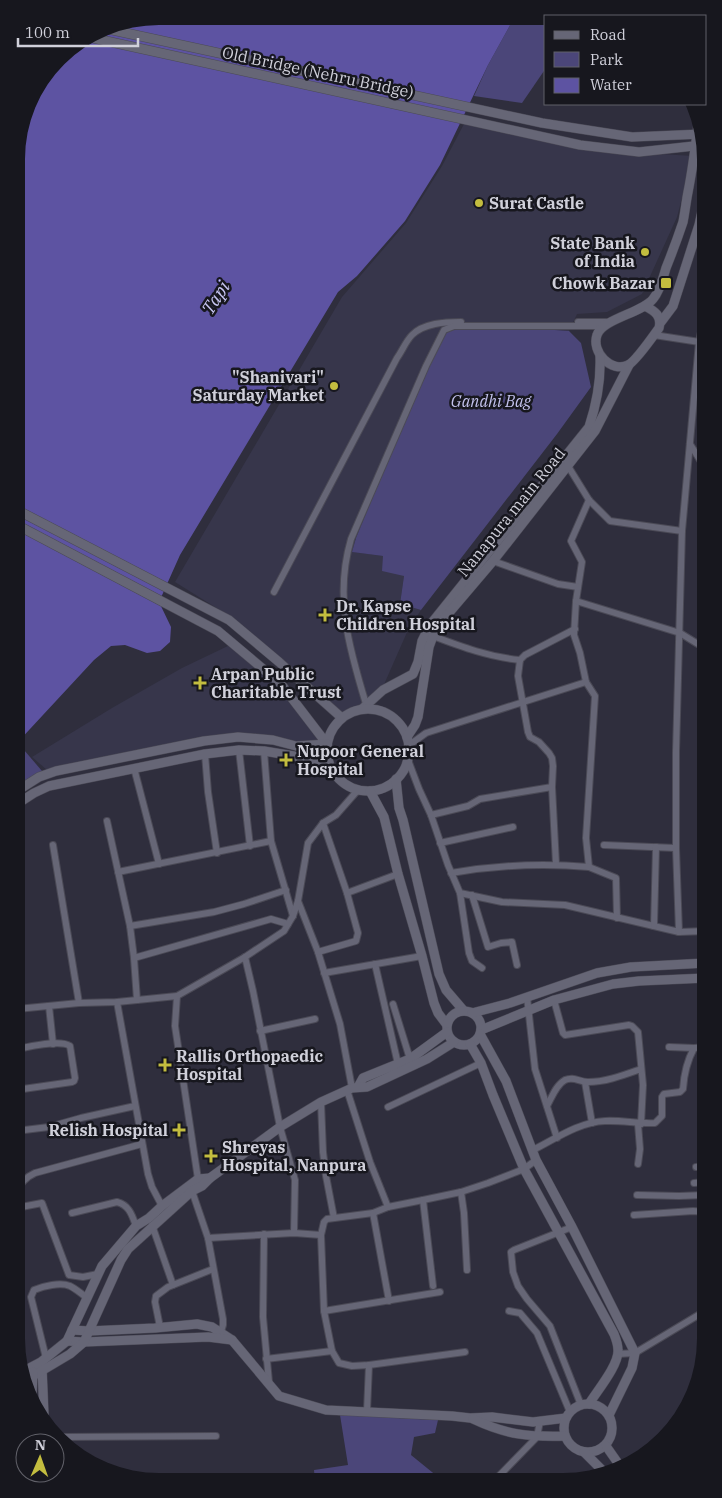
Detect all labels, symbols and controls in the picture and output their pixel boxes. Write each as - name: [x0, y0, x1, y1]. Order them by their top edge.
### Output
- scale bar: [18, 15, 138, 47]
- legend: [544, 15, 707, 105]
- text: 100 m: [25, 23, 70, 42]
- text: Road: [590, 25, 626, 44]
- street label: Old Bridge (Nehru Bridge): [220, 42, 416, 102]
- text: Park: [590, 50, 623, 69]
- text: Water: [590, 75, 632, 94]
- place label: Surat Castle: [489, 193, 584, 213]
- marker: Surat Castle: [473, 197, 485, 209]
- place label: State Bank of India: [550, 233, 635, 271]
- marker: State Bank of India: [639, 246, 651, 258]
- place label: Chowk Bazar: [552, 273, 655, 293]
- water label: Tapi: [196, 276, 235, 319]
- marker: Chowk Bazar: [659, 276, 673, 290]
- place label: "Shanivari" Saturday Market: [193, 367, 324, 405]
- marker: "Shanivari" Saturday Market: [328, 380, 340, 392]
- park label: Gandhi Bag: [451, 391, 532, 411]
- street label: Nanapura main Road: [453, 443, 569, 581]
- place label: Dr. Kapse Children Hospital: [336, 596, 475, 634]
- marker: Dr. Kapse Children Hospital: [318, 608, 332, 622]
- place label: Arpan Public Charitable Trust: [211, 664, 341, 702]
- marker: Arpan Public Charitable Trust: [193, 676, 207, 690]
- place label: Nupoor General Hospital: [297, 741, 424, 779]
- marker: Nupoor General Hospital: [279, 753, 293, 767]
- place label: Rallis Orthopaedic Hospital: [176, 1046, 324, 1084]
- marker: Rallis Orthopaedic Hospital: [158, 1058, 172, 1072]
- place label: Relish Hospital: [49, 1120, 168, 1140]
- marker: Relish Hospital: [172, 1123, 186, 1137]
- place label: Shreyas Hospital, Nanpura: [222, 1137, 366, 1175]
- marker: Shreyas Hospital, Nanpura: [204, 1149, 218, 1163]
- north arrow: [15, 1433, 65, 1483]
- text: N: [35, 1436, 46, 1454]

